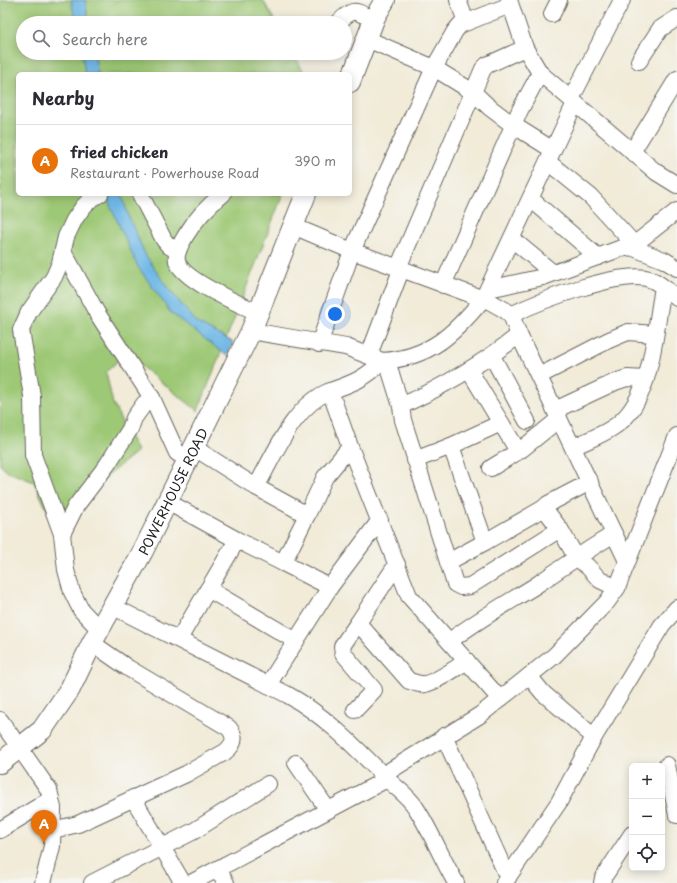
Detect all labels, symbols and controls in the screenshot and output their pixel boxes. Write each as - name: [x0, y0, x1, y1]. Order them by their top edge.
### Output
- search box: [16, 16, 352, 60]
- icon: search: [30, 27, 52, 49]
- text: Search here: [62, 27, 148, 50]
- text: Nearby: [32, 85, 94, 111]
- text: fried chicken: [70, 140, 168, 163]
- text: A: [40, 151, 50, 170]
- text: 390 m: [294, 151, 336, 170]
- text: Restaurant · Powerhouse Road: [70, 163, 259, 182]
- your location: [325, 304, 345, 324]
- street label: POWERHOUSE ROAD: [133, 424, 212, 558]
- map controls: [629, 763, 665, 871]
- button: +: [629, 763, 665, 799]
- button: −: [629, 799, 665, 835]
- pin: A: [31, 810, 57, 843]
- button: locate: [629, 835, 665, 871]

